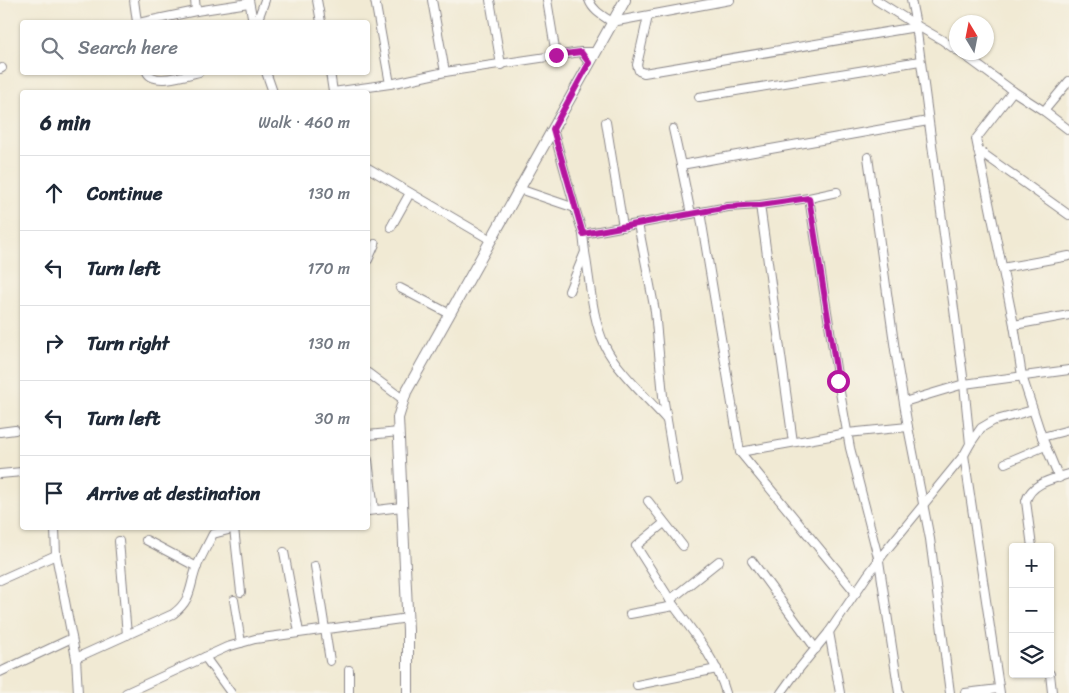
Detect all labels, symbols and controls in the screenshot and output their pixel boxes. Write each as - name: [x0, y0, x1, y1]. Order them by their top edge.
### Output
- north arrow: [949, 15, 994, 60]
- search box: [20, 20, 370, 75]
- text: Search here: [78, 31, 178, 64]
- icon: search: [38, 34, 66, 62]
- route end: [545, 44, 568, 67]
- text: 6 min: [40, 104, 91, 142]
- text: Walk · 460 m: [258, 108, 350, 137]
- text: Continue: [87, 177, 163, 210]
- icon: ahead: [40, 179, 68, 207]
- text: 130 m: [308, 179, 350, 208]
- text: Turn left: [87, 252, 160, 285]
- icon: left: [40, 254, 68, 282]
- text: 170 m: [307, 254, 350, 283]
- text: Turn right: [87, 327, 169, 360]
- icon: right: [40, 329, 68, 357]
- text: 130 m: [308, 329, 350, 358]
- route start: [827, 370, 850, 393]
- text: Turn left: [87, 402, 160, 435]
- icon: left: [40, 404, 68, 432]
- text: 30 m: [315, 404, 350, 433]
- text: Arrive at destination: [87, 477, 260, 510]
- icon: arrive: [40, 479, 68, 507]
- map controls: [1009, 543, 1054, 678]
- button: +: [1009, 543, 1054, 588]
- button: −: [1009, 588, 1054, 633]
- button: layers: [1009, 633, 1054, 678]

